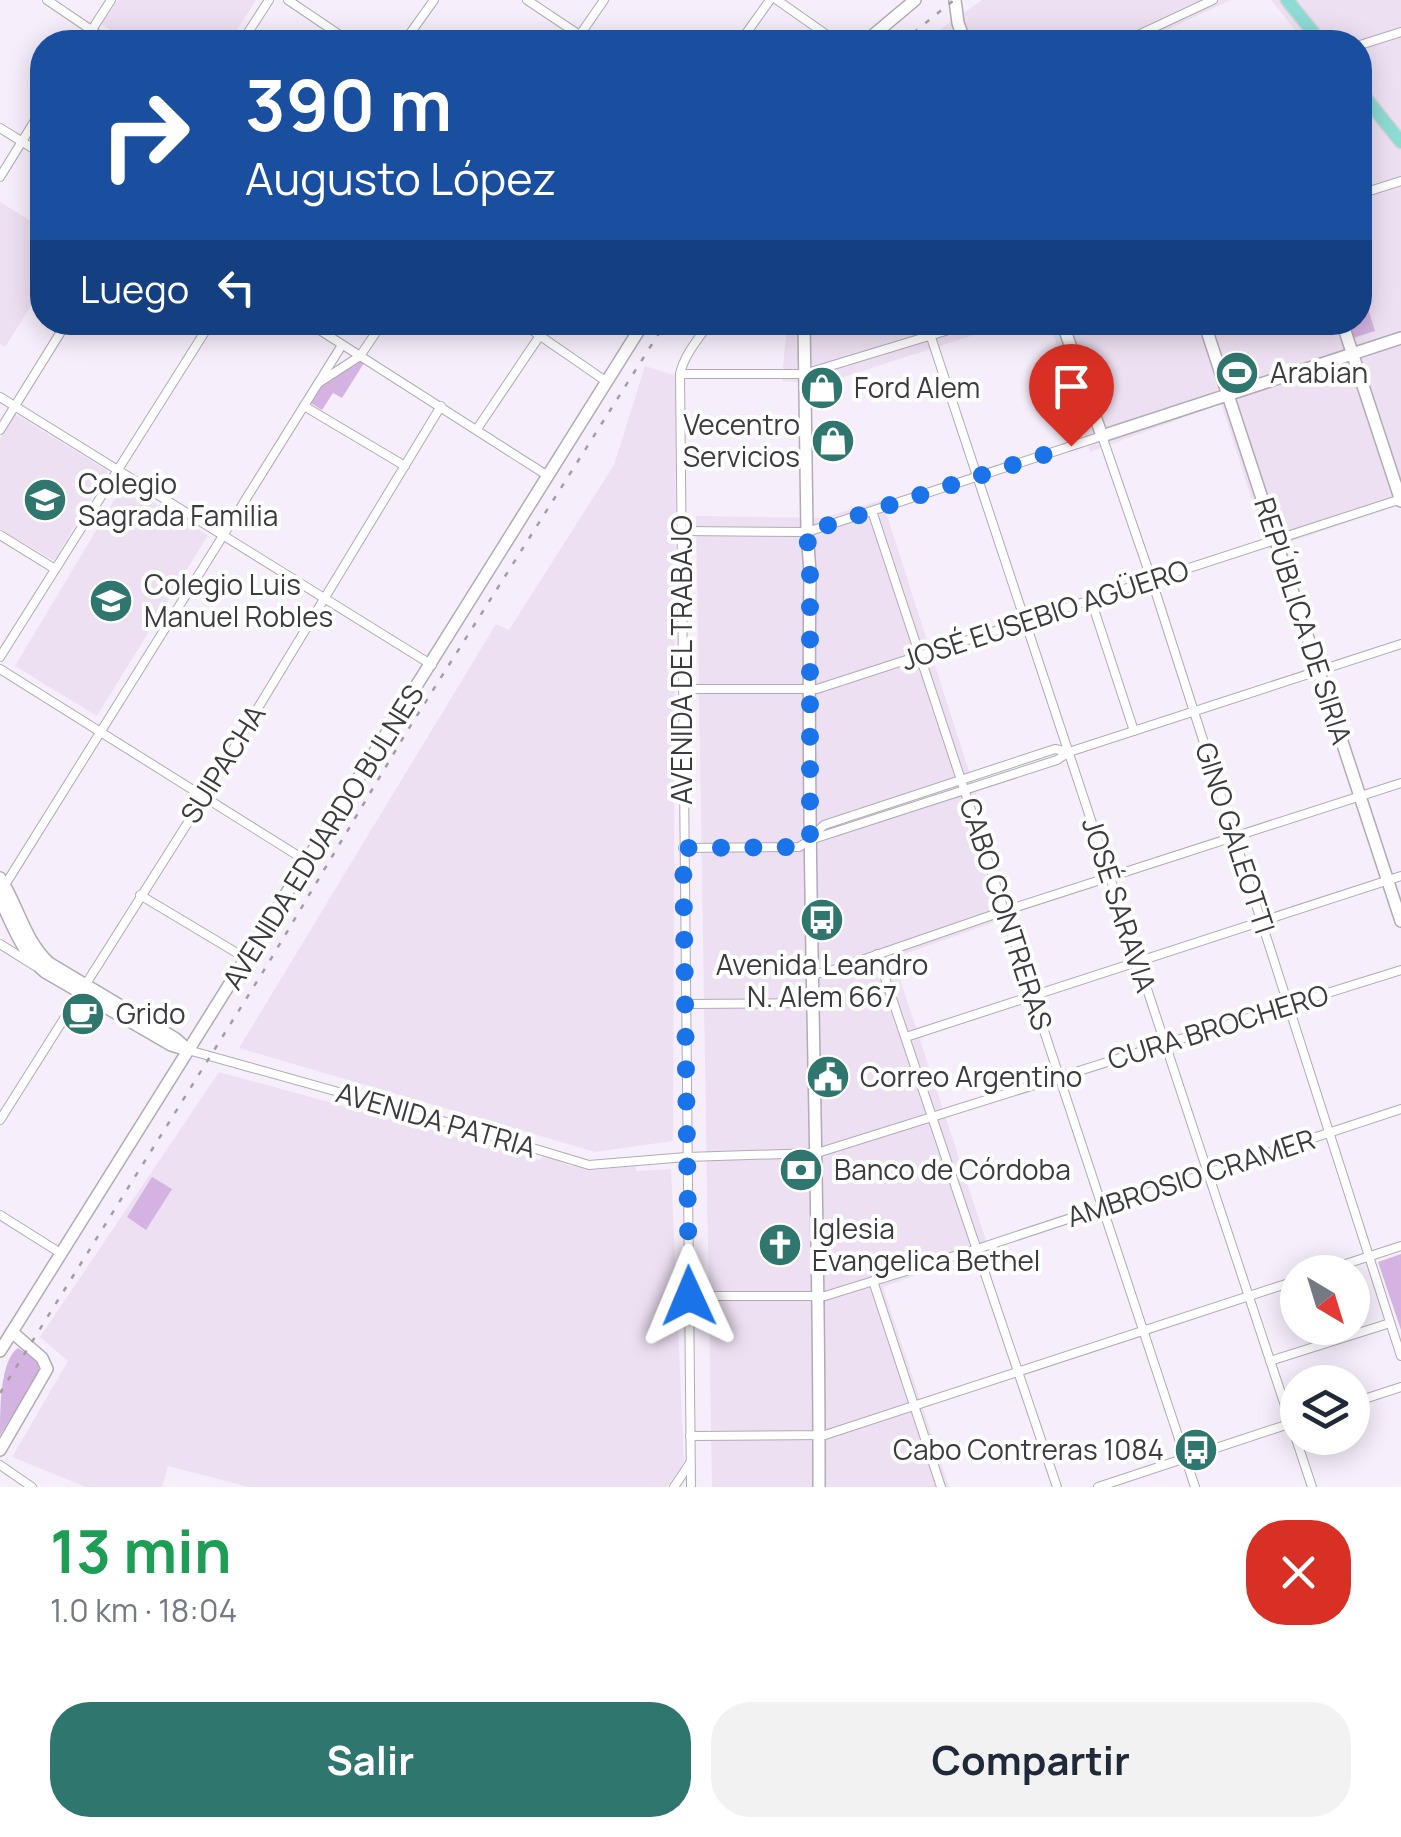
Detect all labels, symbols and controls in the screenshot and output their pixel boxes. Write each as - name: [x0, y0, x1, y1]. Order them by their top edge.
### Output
- text: 390 m: [245, 56, 452, 152]
- icon: right: [80, 70, 210, 200]
- text: Augusto López: [245, 147, 556, 209]
- icon: left: [209, 260, 264, 315]
- text: Luego: [80, 262, 189, 314]
- pin: [1029, 344, 1114, 447]
- sports icon: Arabian: [1214, 350, 1260, 396]
- place label: Arabian: [1270, 353, 1368, 391]
- icon: arrive: [1044, 359, 1099, 414]
- shop icon: Ford Alem: [799, 365, 845, 411]
- place label: Ford Alem: [854, 368, 980, 406]
- place label: Vecentro Servicios: [683, 405, 800, 475]
- shop icon: Vecentro Servicios: [810, 418, 856, 464]
- place label: Colegio Sagrada Familia: [78, 464, 278, 534]
- school or university icon: Colegio Sagrada Familia: [22, 477, 68, 523]
- street label: REPÚBLICA DE SIRIA: [1246, 493, 1362, 749]
- street label: AVENIDA DEL TRABAJO: [662, 515, 700, 805]
- street label: JOSÉ EUSEBIO AGÜERO: [896, 550, 1193, 678]
- place label: Colegio Luis Manuel Robles: [144, 565, 333, 635]
- school or university icon: Colegio Luis Manuel Robles: [88, 578, 134, 624]
- street label: AVENIDA EDUARDO BULNES: [213, 677, 432, 996]
- street label: SUIPACHA: [171, 697, 274, 830]
- street label: GINO GALEOTTI: [1187, 737, 1285, 938]
- street label: CABO CONTRERAS: [951, 793, 1062, 1035]
- street label: JOSÉ SARAVIA: [1074, 812, 1166, 997]
- bus stop icon: Avenida Leandro N. Alem 667: [799, 897, 845, 943]
- place label: Avenida Leandro N. Alem 667: [716, 945, 928, 1015]
- street label: CURA BROCHERO: [1103, 974, 1333, 1078]
- cafe icon: Grido: [60, 991, 106, 1037]
- place label: Grido: [116, 994, 186, 1032]
- public building icon: Correo Argentino: [805, 1054, 851, 1100]
- place label: Correo Argentino: [860, 1057, 1082, 1095]
- street label: AVENIDA PATRIA: [332, 1072, 541, 1166]
- street label: AMBROSIO CRAMER: [1062, 1119, 1320, 1235]
- bank icon: Banco de Córdoba: [778, 1147, 824, 1193]
- place label: Banco de Córdoba: [834, 1150, 1071, 1188]
- place label: Iglesia Evangelica Bethel: [812, 1209, 1040, 1279]
- church icon: Iglesia Evangelica Bethel: [757, 1222, 803, 1268]
- position arrow: [637, 1244, 741, 1348]
- north arrow: [1280, 1255, 1370, 1345]
- map controls: [1280, 1255, 1370, 1455]
- button: layers: [1280, 1365, 1370, 1455]
- bus stop icon: Cabo Contreras 1084: [1173, 1427, 1219, 1473]
- place label: Cabo Contreras 1084: [893, 1430, 1164, 1468]
- text: 13 min: [50, 1509, 231, 1591]
- button: close: [1246, 1520, 1351, 1625]
- text: 1.0 km · 18:04: [50, 1588, 237, 1632]
- button: Salir: [50, 1702, 691, 1817]
- button: Compartir: [711, 1702, 1351, 1817]

